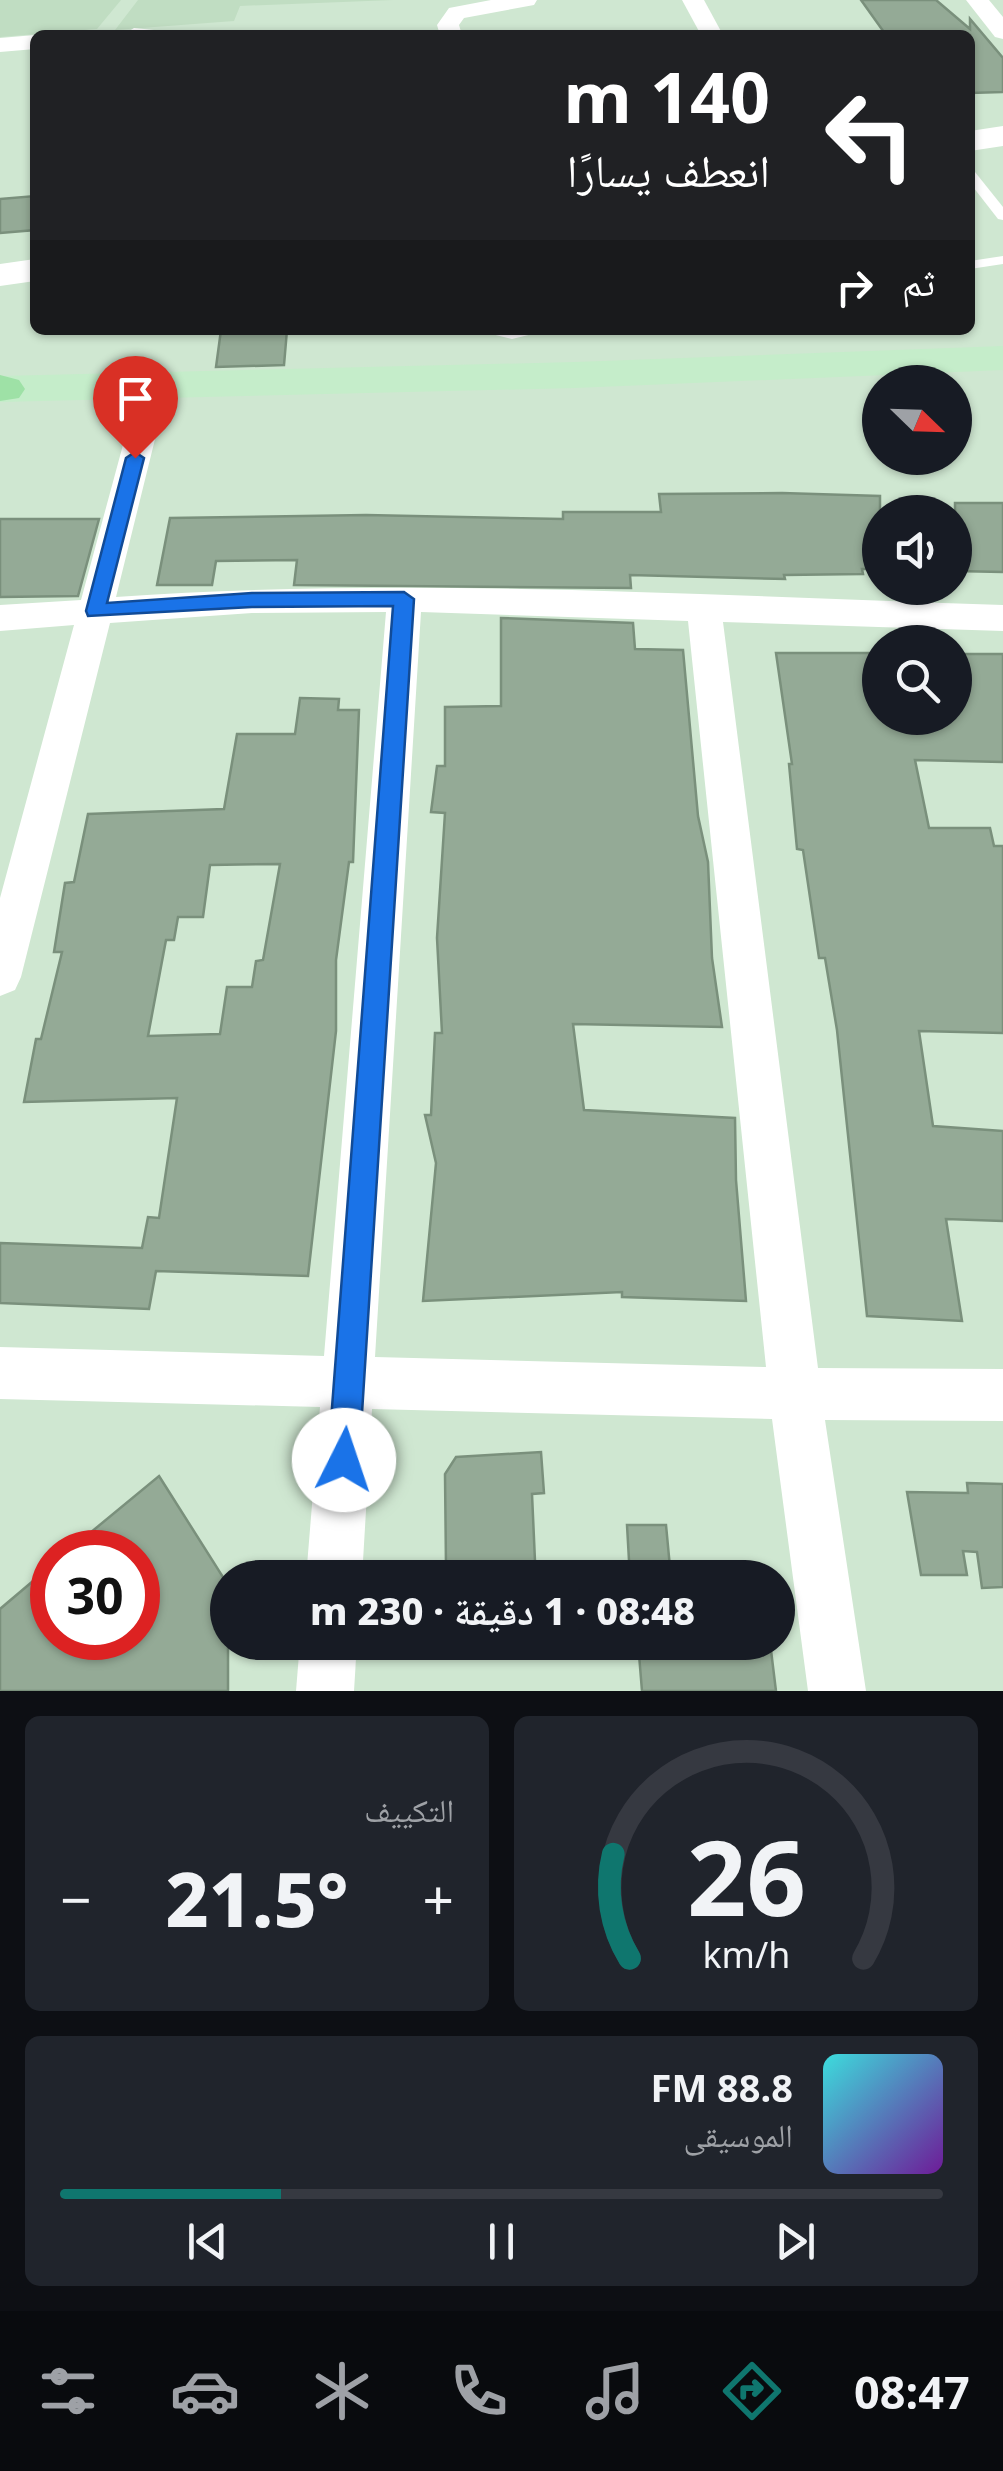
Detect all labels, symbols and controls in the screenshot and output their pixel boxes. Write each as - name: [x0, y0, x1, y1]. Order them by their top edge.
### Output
- text: 140 m: [563, 48, 770, 144]
- icon: left: [805, 70, 935, 200]
- text: انعطف يسارًا: [567, 139, 770, 200]
- text: ثم: [902, 255, 935, 307]
- icon: right: [827, 260, 882, 315]
- pin: [93, 356, 178, 459]
- north arrow: [862, 365, 972, 475]
- map controls: [862, 365, 972, 735]
- icon: arrive: [108, 371, 163, 426]
- button: sound: [862, 495, 972, 605]
- button: search: [862, 625, 972, 735]
- position arrow: [292, 1408, 396, 1512]
- speed limit sign: 30: [30, 1530, 160, 1660]
- text: 08:48 · 1 دقيقة · 230 m: [310, 1584, 695, 1636]
- text: التكييف: [364, 1788, 454, 1831]
- text: 26: [687, 1805, 805, 1946]
- text: 21.5°: [165, 1847, 349, 1949]
- text: −: [60, 1861, 91, 1936]
- text: +: [423, 1861, 454, 1936]
- text: km/h: [702, 1930, 790, 1978]
- text: 88.8 FM: [651, 2061, 793, 2113]
- text: الموسيقى: [683, 2113, 793, 2156]
- icon: previous: [180, 2214, 235, 2269]
- icon: pause: [474, 2214, 529, 2269]
- icon: next: [768, 2214, 823, 2269]
- icon: filters: [33, 2356, 103, 2426]
- icon: car: [170, 2356, 240, 2426]
- icon: climate: [307, 2356, 377, 2426]
- icon: phone: [444, 2356, 514, 2426]
- icon: music: [580, 2356, 650, 2426]
- icon: directions: [717, 2356, 787, 2426]
- text: 08:47: [854, 2361, 970, 2422]

